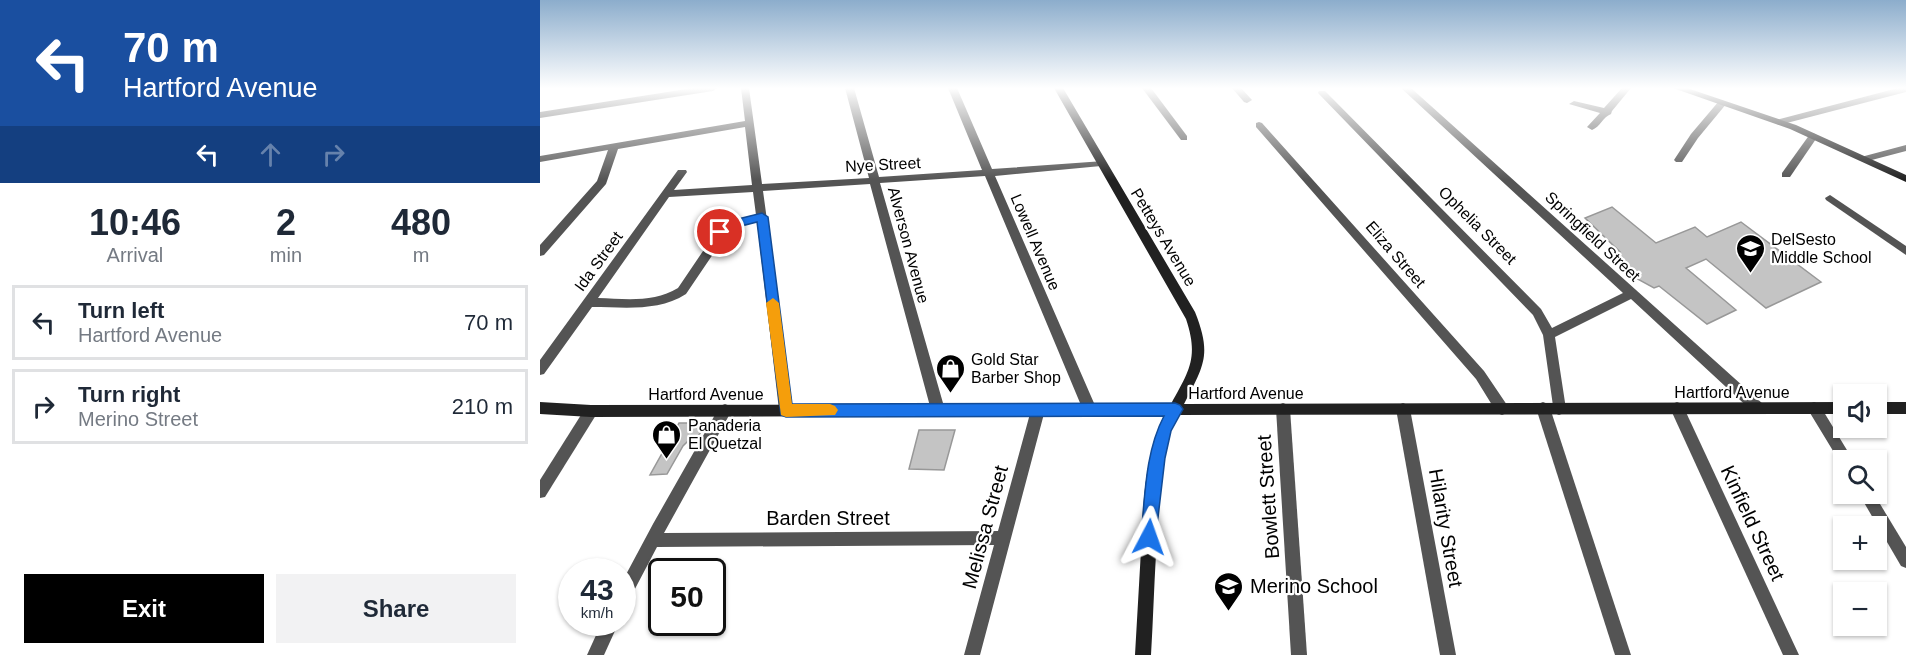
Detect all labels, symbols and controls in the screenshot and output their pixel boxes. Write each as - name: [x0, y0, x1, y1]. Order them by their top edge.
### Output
- icon: left: [24, 24, 102, 102]
- text: 70 m: [123, 24, 219, 71]
- text: Hartford Avenue: [123, 73, 318, 103]
- icon: left: [191, 138, 224, 171]
- icon: ahead: [254, 138, 287, 171]
- icon: right: [317, 138, 350, 171]
- street label: Nye Street: [845, 154, 922, 175]
- street label: Ophelia Street: [1435, 183, 1520, 268]
- street label: Alverson Avenue: [885, 185, 932, 305]
- street label: Petteys Avenue: [1128, 185, 1199, 289]
- street label: Springfield Street: [1542, 188, 1644, 285]
- street label: Lowell Avenue: [1008, 192, 1064, 293]
- text: 10:46: [89, 202, 181, 243]
- text: 2: [276, 202, 296, 243]
- text: 480: [391, 202, 451, 243]
- pin: [694, 206, 745, 257]
- icon: arrive: [703, 215, 736, 248]
- street label: Eliza Street: [1362, 218, 1429, 291]
- street label: Ida Street: [571, 228, 626, 294]
- place label: DelSesto Middle School: [1771, 231, 1872, 266]
- school or university icon: DelSesto Middle School: [1734, 232, 1766, 274]
- text: Arrival: [107, 244, 163, 266]
- text: min: [270, 244, 302, 266]
- text: m: [413, 244, 429, 266]
- text: Turn left: [78, 298, 164, 323]
- icon: left: [27, 306, 60, 339]
- text: 70 m: [464, 310, 513, 335]
- text: Hartford Avenue: [78, 324, 222, 346]
- place label: Gold Star Barber Shop: [971, 351, 1061, 386]
- shop icon: Gold Star Barber Shop: [934, 352, 966, 394]
- text: Turn right: [78, 382, 180, 407]
- street label: Hartford Avenue: [1674, 384, 1790, 401]
- map controls: [1833, 384, 1887, 636]
- button: sound: [1833, 384, 1887, 438]
- street label: Hartford Avenue: [1188, 385, 1304, 402]
- street label: Hartford Avenue: [648, 386, 764, 403]
- icon: right: [27, 390, 60, 423]
- text: 210 m: [452, 394, 513, 419]
- text: Merino Street: [78, 408, 198, 430]
- place label: Panaderia El Quetzal: [688, 417, 762, 452]
- shop icon: Panaderia El Quetzal: [651, 418, 683, 460]
- street label: Bowlett Street: [1253, 434, 1283, 560]
- button: search: [1833, 450, 1887, 504]
- street label: Kinfield Street: [1717, 462, 1789, 584]
- street label: Melissa Street: [958, 463, 1012, 591]
- street label: Hilarity Street: [1425, 467, 1467, 589]
- position arrow: [1117, 505, 1181, 569]
- street label: Barden Street: [766, 507, 890, 529]
- button: +: [1833, 516, 1887, 570]
- speed limit sign: 50: [648, 558, 726, 636]
- school or university icon: Merino School: [1213, 570, 1245, 612]
- text: 43: [580, 573, 614, 606]
- button: Exit: [24, 574, 264, 643]
- button: Share: [276, 574, 516, 643]
- place label: Merino School: [1250, 575, 1378, 597]
- button: −: [1833, 582, 1887, 636]
- text: km/h: [581, 604, 613, 621]

